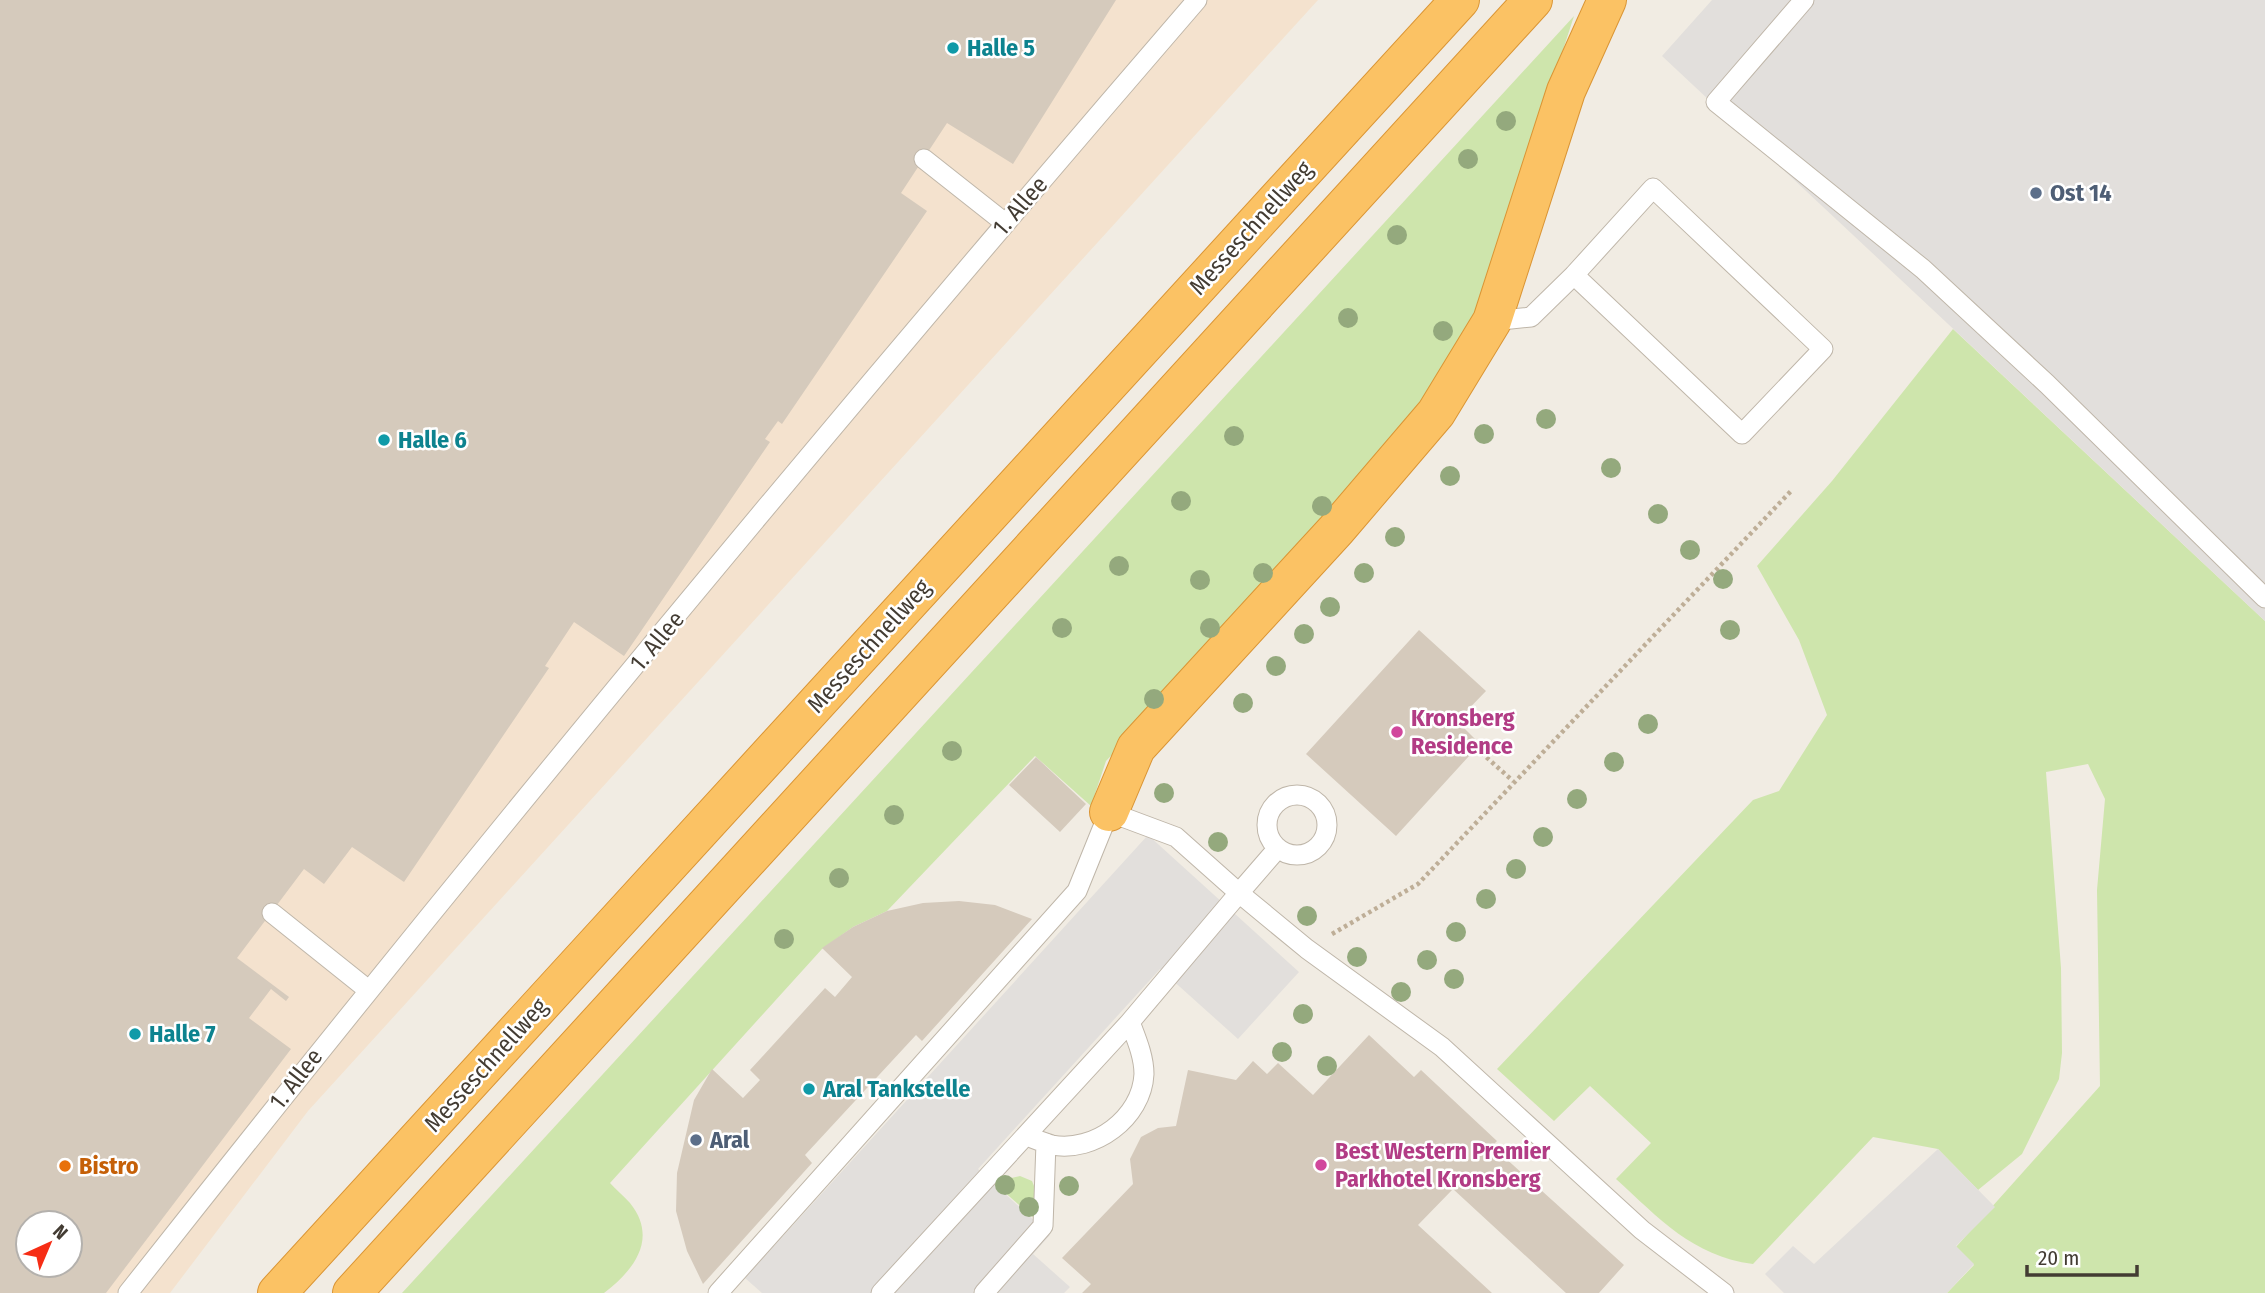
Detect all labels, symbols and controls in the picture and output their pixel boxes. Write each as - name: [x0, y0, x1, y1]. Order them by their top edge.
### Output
- place label: Halle 5: [967, 34, 1035, 62]
- marker: Halle 5: [945, 40, 961, 56]
- street label: Messeschnellweg: [1184, 155, 1319, 301]
- street label: 1. Allee: [987, 171, 1053, 241]
- place label: Ost 14: [2050, 179, 2112, 207]
- marker: Ost 14: [2028, 185, 2044, 201]
- place label: Halle 6: [398, 426, 467, 454]
- marker: Halle 6: [376, 432, 392, 448]
- street label: Messeschnellweg: [802, 573, 937, 719]
- street label: 1. Allee: [624, 606, 690, 676]
- place label: Kronsberg Residence: [1411, 704, 1515, 760]
- marker: Kronsberg Residence: [1389, 724, 1405, 740]
- street label: Messeschnellweg: [419, 992, 554, 1138]
- place label: Halle 7: [149, 1020, 216, 1048]
- marker: Halle 7: [127, 1026, 143, 1042]
- street label: 1. Allee: [264, 1043, 328, 1115]
- place label: Aral Tankstelle: [822, 1075, 970, 1103]
- marker: Aral Tankstelle: [801, 1081, 817, 1097]
- place label: Aral: [709, 1126, 750, 1154]
- marker: Aral: [688, 1132, 704, 1148]
- place label: Best Western Premier Parkhotel Kronsberg: [1335, 1137, 1551, 1193]
- place label: Bistro: [79, 1152, 139, 1180]
- marker: Best Western Premier Parkhotel Kronsberg: [1313, 1157, 1329, 1173]
- marker: Bistro: [57, 1158, 73, 1174]
- north arrow: [14, 1209, 84, 1279]
- text: N: [48, 1220, 73, 1244]
- scale bar: [2027, 1234, 2137, 1278]
- text: 20 m: [2038, 1245, 2079, 1271]

